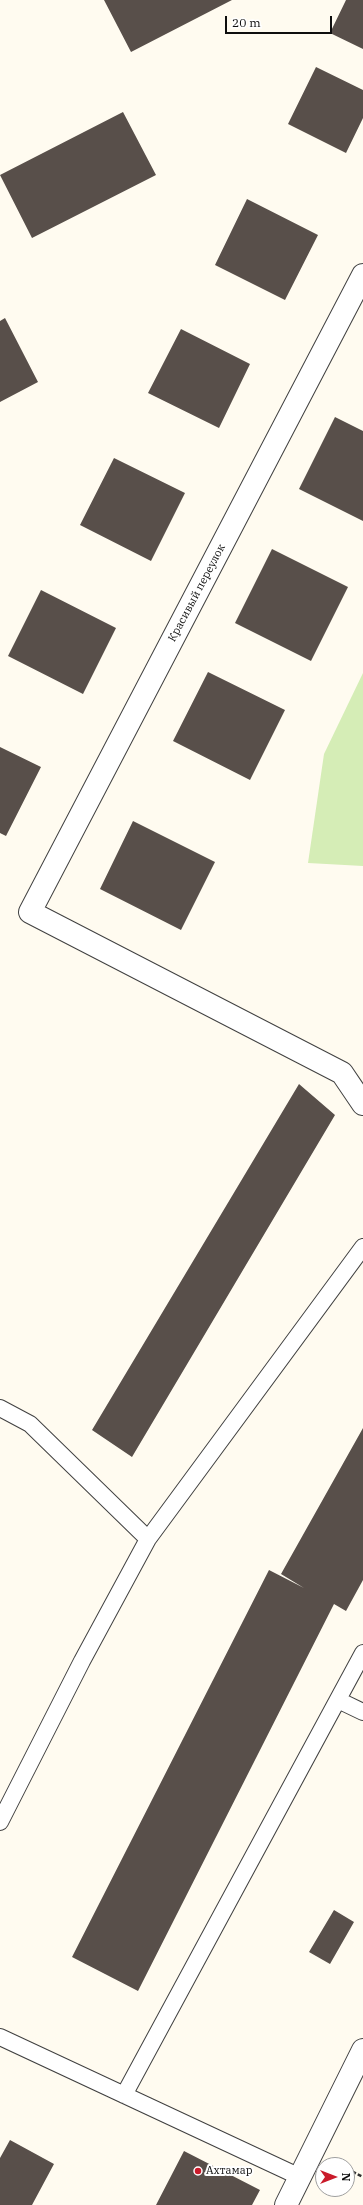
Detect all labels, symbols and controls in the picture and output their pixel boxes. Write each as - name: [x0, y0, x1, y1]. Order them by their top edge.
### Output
- scale bar: [227, 8, 334, 34]
- text: 20 m: [232, 15, 261, 30]
- street label: Красивый переулок: [166, 542, 228, 644]
- north arrow: [315, 2157, 355, 2197]
- place label: Ахтамар: [206, 2164, 253, 2178]
- marker: Ахтамар: [193, 2166, 203, 2176]
- text: N: [339, 2173, 353, 2181]

